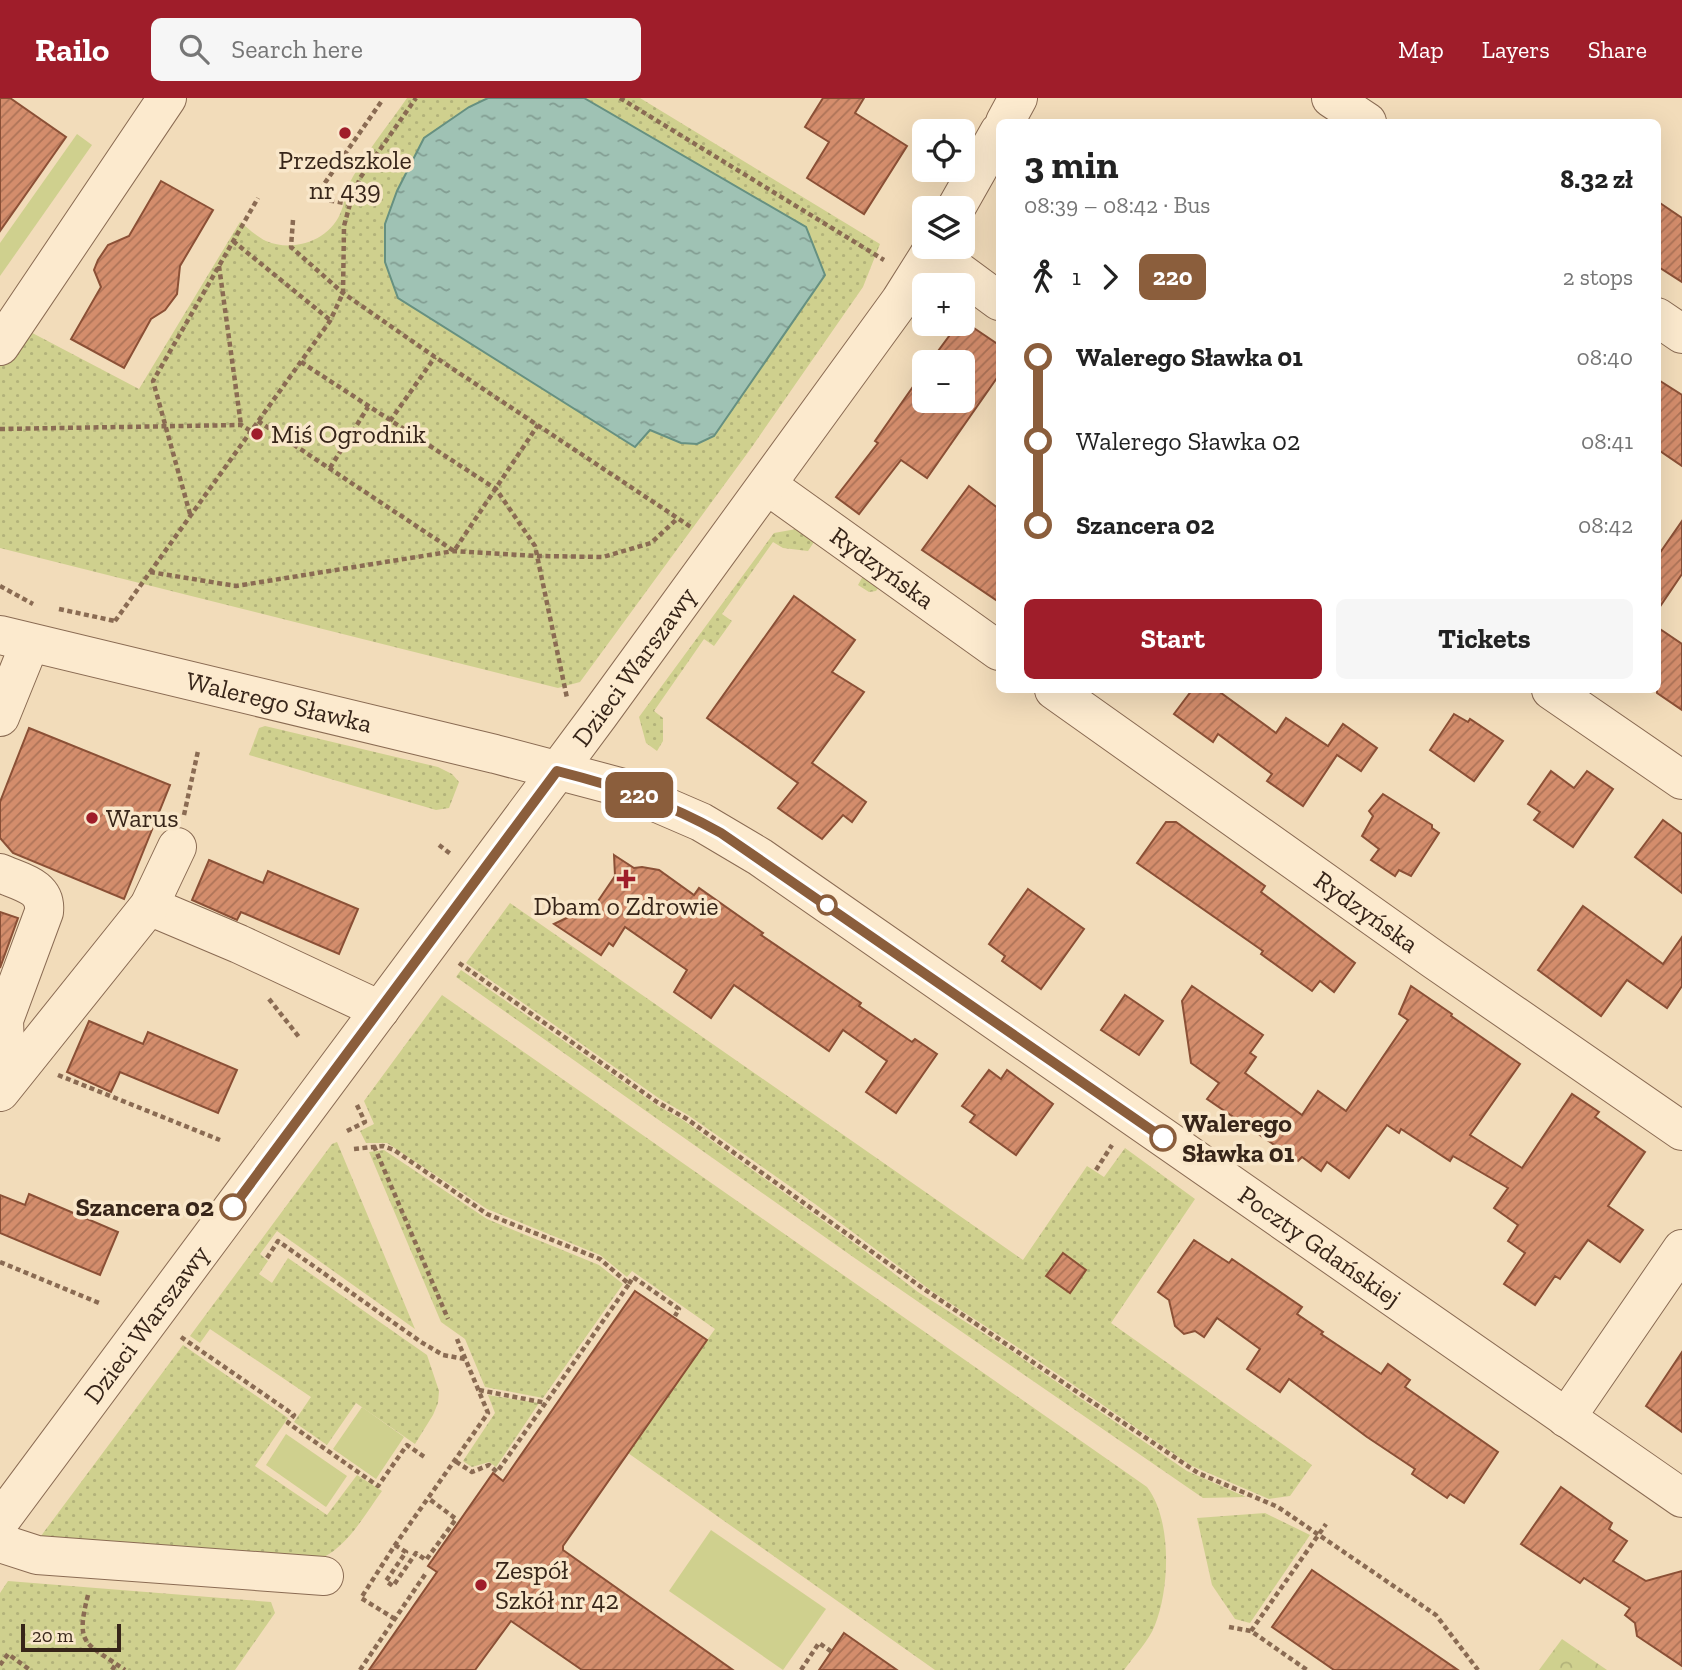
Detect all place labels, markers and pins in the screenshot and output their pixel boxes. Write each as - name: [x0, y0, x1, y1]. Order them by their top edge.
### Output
- marker: Przedszkole nr 439: [337, 125, 353, 141]
- place label: Przedszkole nr 439: [278, 144, 412, 206]
- place label: Miś Ogrodnik: [271, 418, 426, 450]
- marker: Miś Ogrodnik: [249, 426, 265, 442]
- place label: Warus: [106, 802, 179, 834]
- marker: Warus: [84, 810, 100, 826]
- marker: Dbam o Zdrowie: [618, 871, 634, 887]
- place label: Dbam o Zdrowie: [534, 890, 718, 922]
- unlabelled marker: [817, 895, 837, 915]
- place label: Walerego Sławka 01: [1182, 1107, 1295, 1169]
- marker: Walerego Sławka 01: [1150, 1125, 1176, 1151]
- place label: Szancera 02: [75, 1191, 214, 1223]
- marker: Szancera 02: [220, 1194, 246, 1220]
- place label: Zespół Szkół nr 42: [495, 1554, 619, 1616]
- marker: Zespół Szkół nr 42: [473, 1577, 489, 1593]

